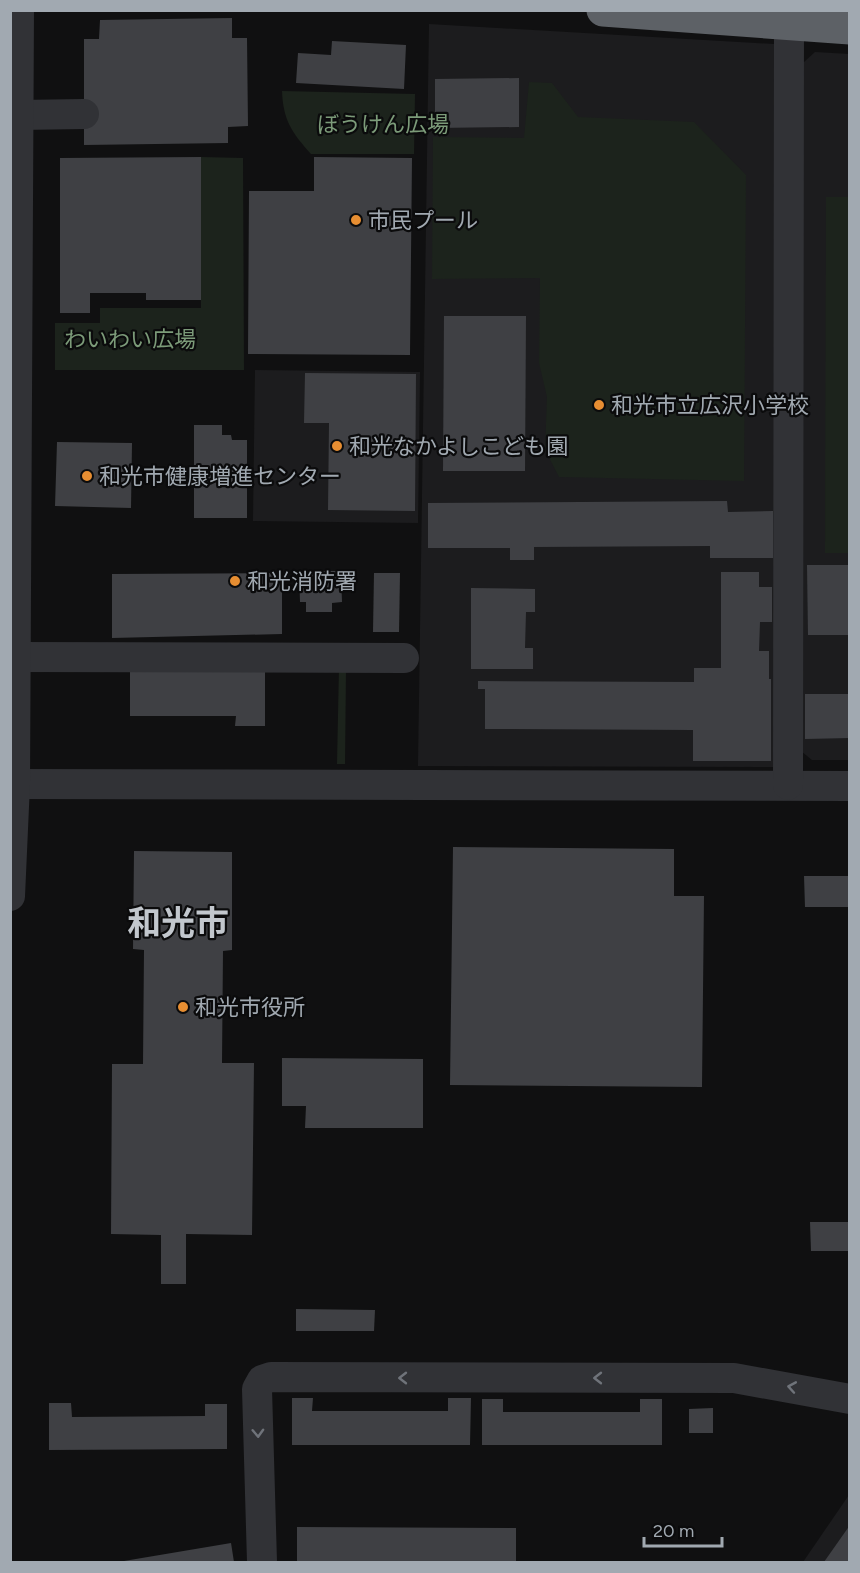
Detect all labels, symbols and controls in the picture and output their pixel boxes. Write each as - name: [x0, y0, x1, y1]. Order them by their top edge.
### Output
- park label: ぼうけん広場: [317, 111, 449, 138]
- place label: 市民プール: [368, 207, 478, 234]
- marker: 市民プール: [349, 213, 363, 227]
- park label: わいわい広場: [64, 326, 196, 353]
- place label: 和光市立広沢小学校: [611, 392, 809, 419]
- marker: 和光市立広沢小学校: [592, 398, 606, 412]
- place label: 和光なかよしこども園: [349, 433, 568, 460]
- marker: 和光なかよしこども園: [330, 439, 344, 453]
- place label: 和光市健康増進センター: [99, 463, 341, 490]
- marker: 和光市健康増進センター: [80, 469, 94, 483]
- place label: 和光消防署: [247, 568, 357, 595]
- marker: 和光消防署: [228, 574, 242, 588]
- district label: 和光市: [127, 903, 229, 944]
- place label: 和光市役所: [195, 994, 305, 1021]
- marker: 和光市役所: [176, 1000, 190, 1014]
- one-way arrow: [398, 1372, 407, 1384]
- one-way arrow: [593, 1372, 602, 1384]
- one-way arrow: [787, 1381, 797, 1394]
- one-way arrow: [252, 1428, 264, 1437]
- scale bar: [644, 1510, 722, 1548]
- text: 20 m: [653, 1520, 694, 1542]

